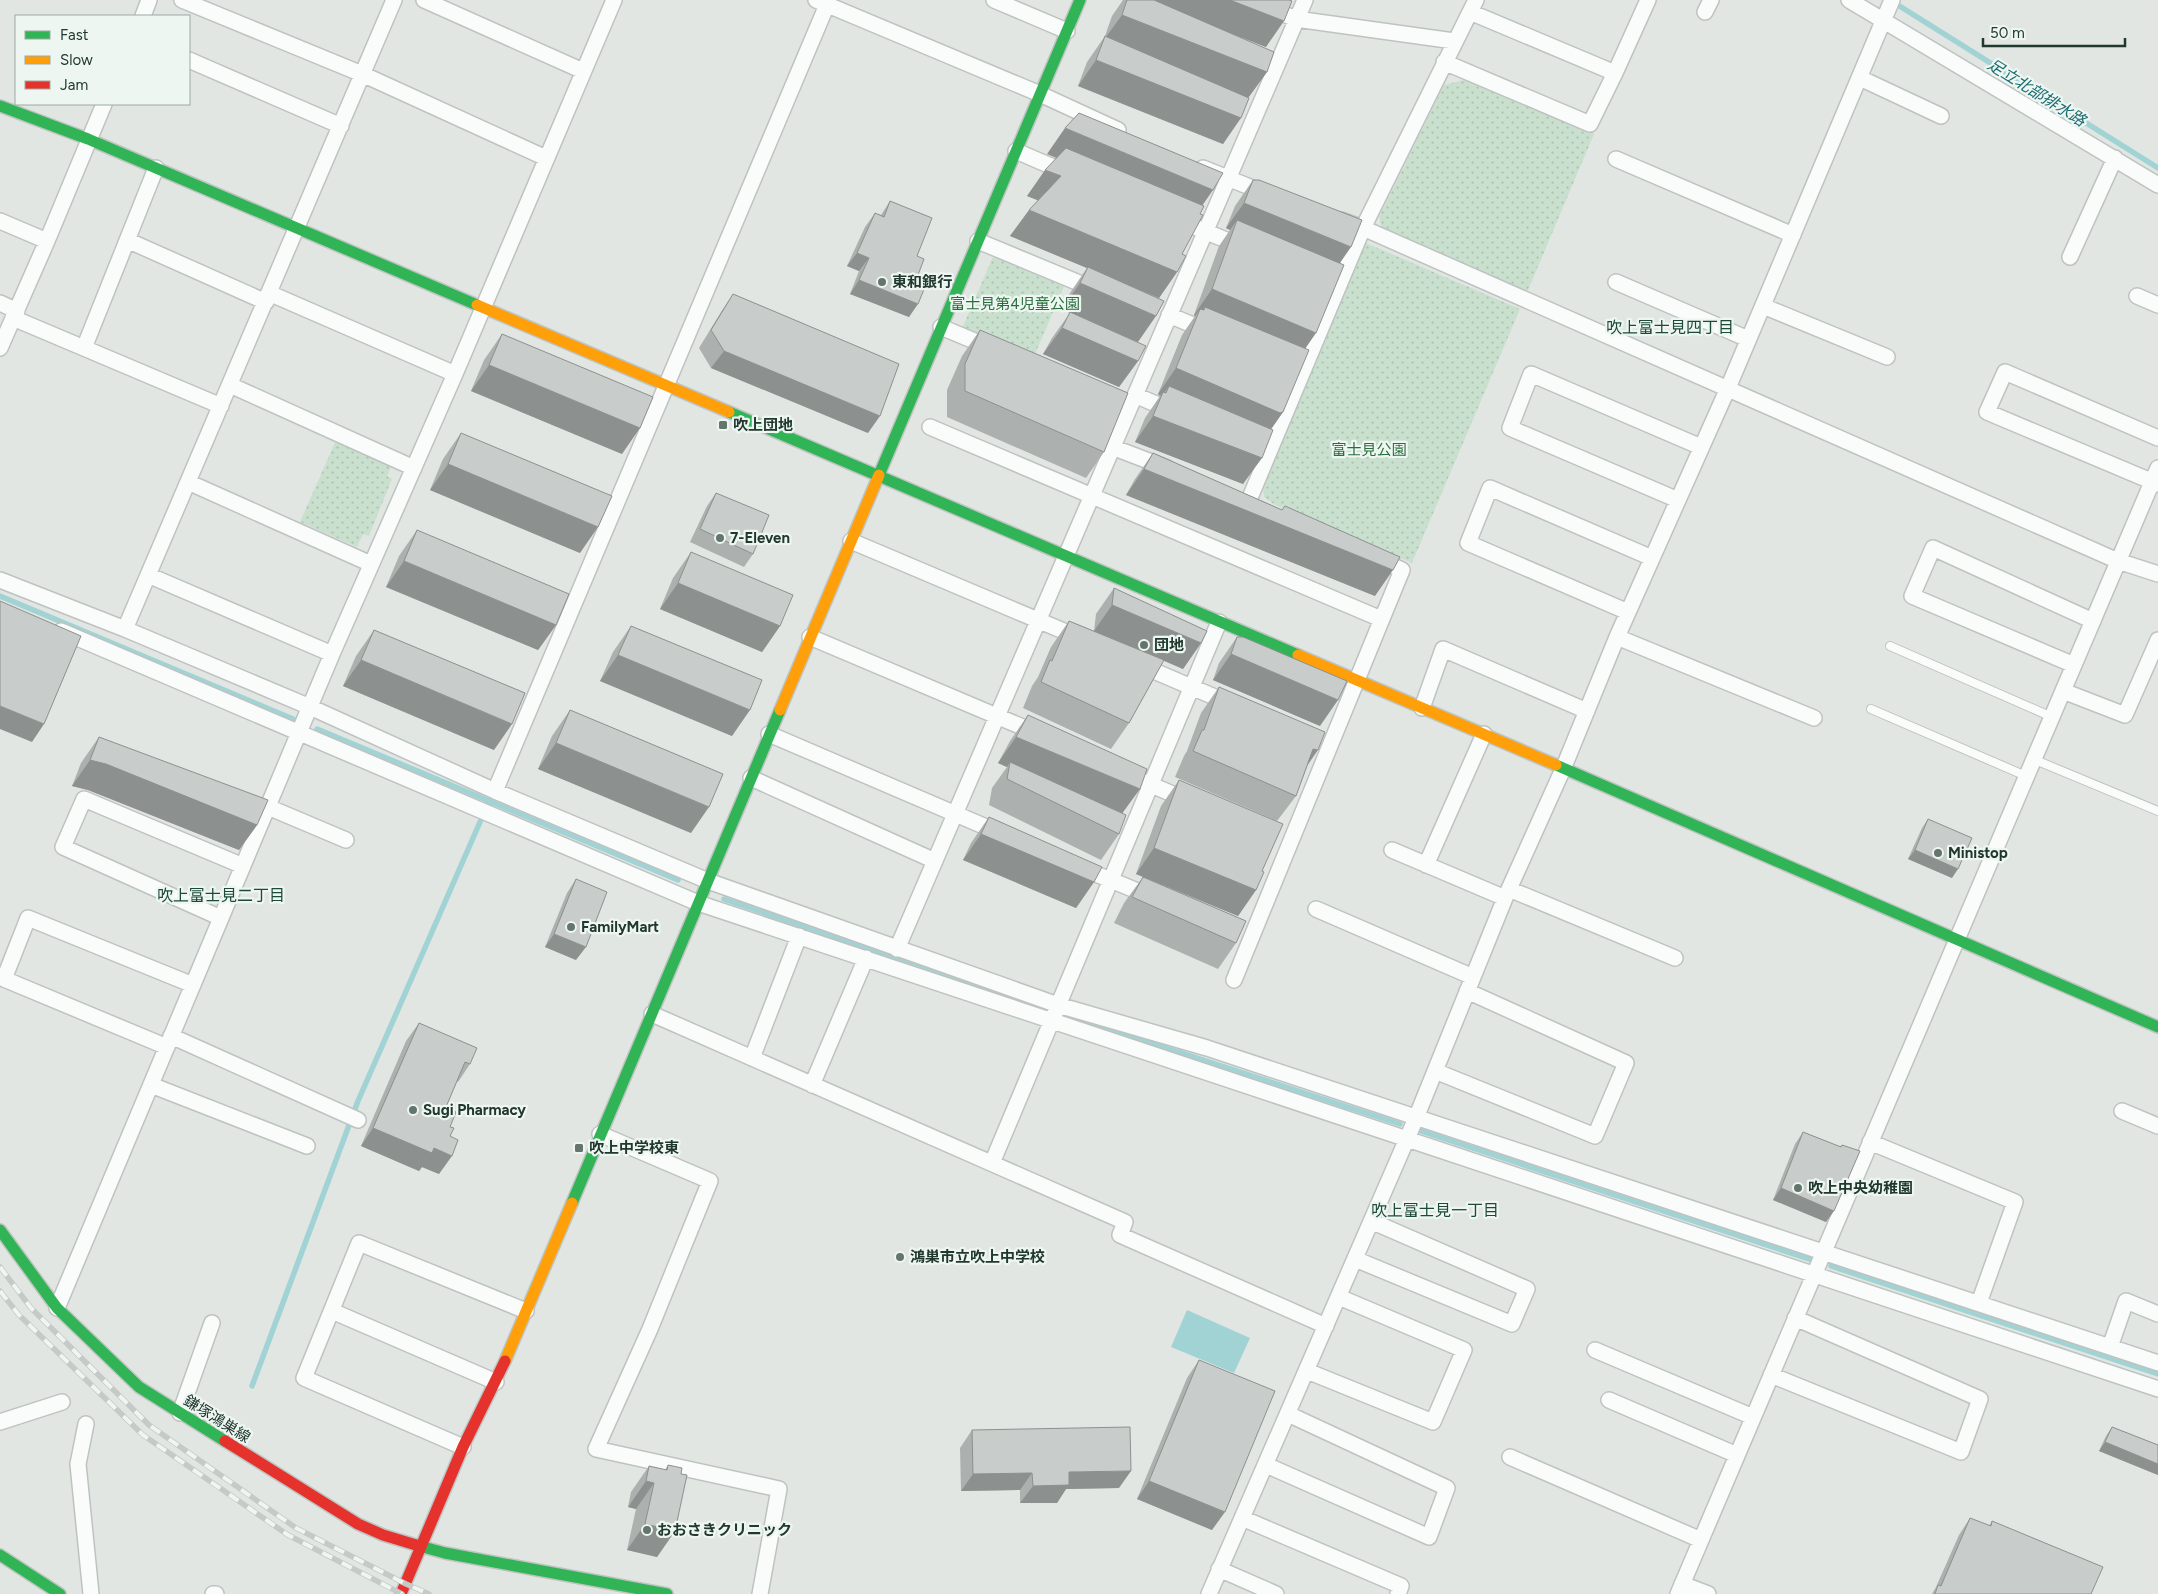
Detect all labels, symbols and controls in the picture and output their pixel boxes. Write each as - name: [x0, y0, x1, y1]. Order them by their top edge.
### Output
- legend: [15, 15, 190, 105]
- scale bar: [1983, 15, 2126, 47]
- text: 50 m: [1990, 24, 2025, 42]
- text: Fast: [60, 26, 89, 44]
- text: Slow: [60, 51, 93, 69]
- water label: 足立北部排水路: [1984, 55, 2091, 131]
- text: Jam: [60, 76, 88, 94]
- place label: 東和銀行: [892, 273, 952, 291]
- marker: 東和銀行: [876, 276, 888, 288]
- park label: 富士見第4児童公園: [950, 295, 1080, 313]
- district label: 吹上富士見四丁目: [1606, 318, 1734, 337]
- place label: 吹上団地: [733, 416, 793, 434]
- marker: 吹上団地: [717, 419, 729, 431]
- park label: 富士見公園: [1331, 441, 1407, 459]
- place label: 7-Eleven: [730, 529, 790, 547]
- marker: 7-Eleven: [714, 532, 726, 544]
- place label: 団地: [1154, 636, 1184, 654]
- marker: 団地: [1138, 639, 1150, 651]
- place label: Ministop: [1948, 844, 2008, 862]
- marker: Ministop: [1932, 847, 1944, 859]
- district label: 吹上富士見二丁目: [157, 886, 285, 905]
- place label: FamilyMart: [581, 918, 659, 936]
- marker: FamilyMart: [565, 921, 577, 933]
- place label: Sugi Pharmacy: [423, 1101, 526, 1119]
- marker: Sugi Pharmacy: [407, 1104, 419, 1116]
- place label: 吹上中学校東: [589, 1139, 679, 1157]
- marker: 吹上中学校東: [573, 1142, 585, 1154]
- place label: 吹上中央幼稚園: [1808, 1179, 1913, 1197]
- marker: 吹上中央幼稚園: [1792, 1182, 1804, 1194]
- district label: 吹上富士見一丁目: [1371, 1201, 1499, 1220]
- place label: 鴻巣市立吹上中学校: [910, 1248, 1045, 1266]
- marker: 鴻巣市立吹上中学校: [894, 1251, 906, 1263]
- street label: 鎌塚鴻巣線: [180, 1391, 254, 1447]
- place label: おおさきクリニック: [657, 1521, 792, 1539]
- marker: おおさきクリニック: [641, 1524, 653, 1536]

